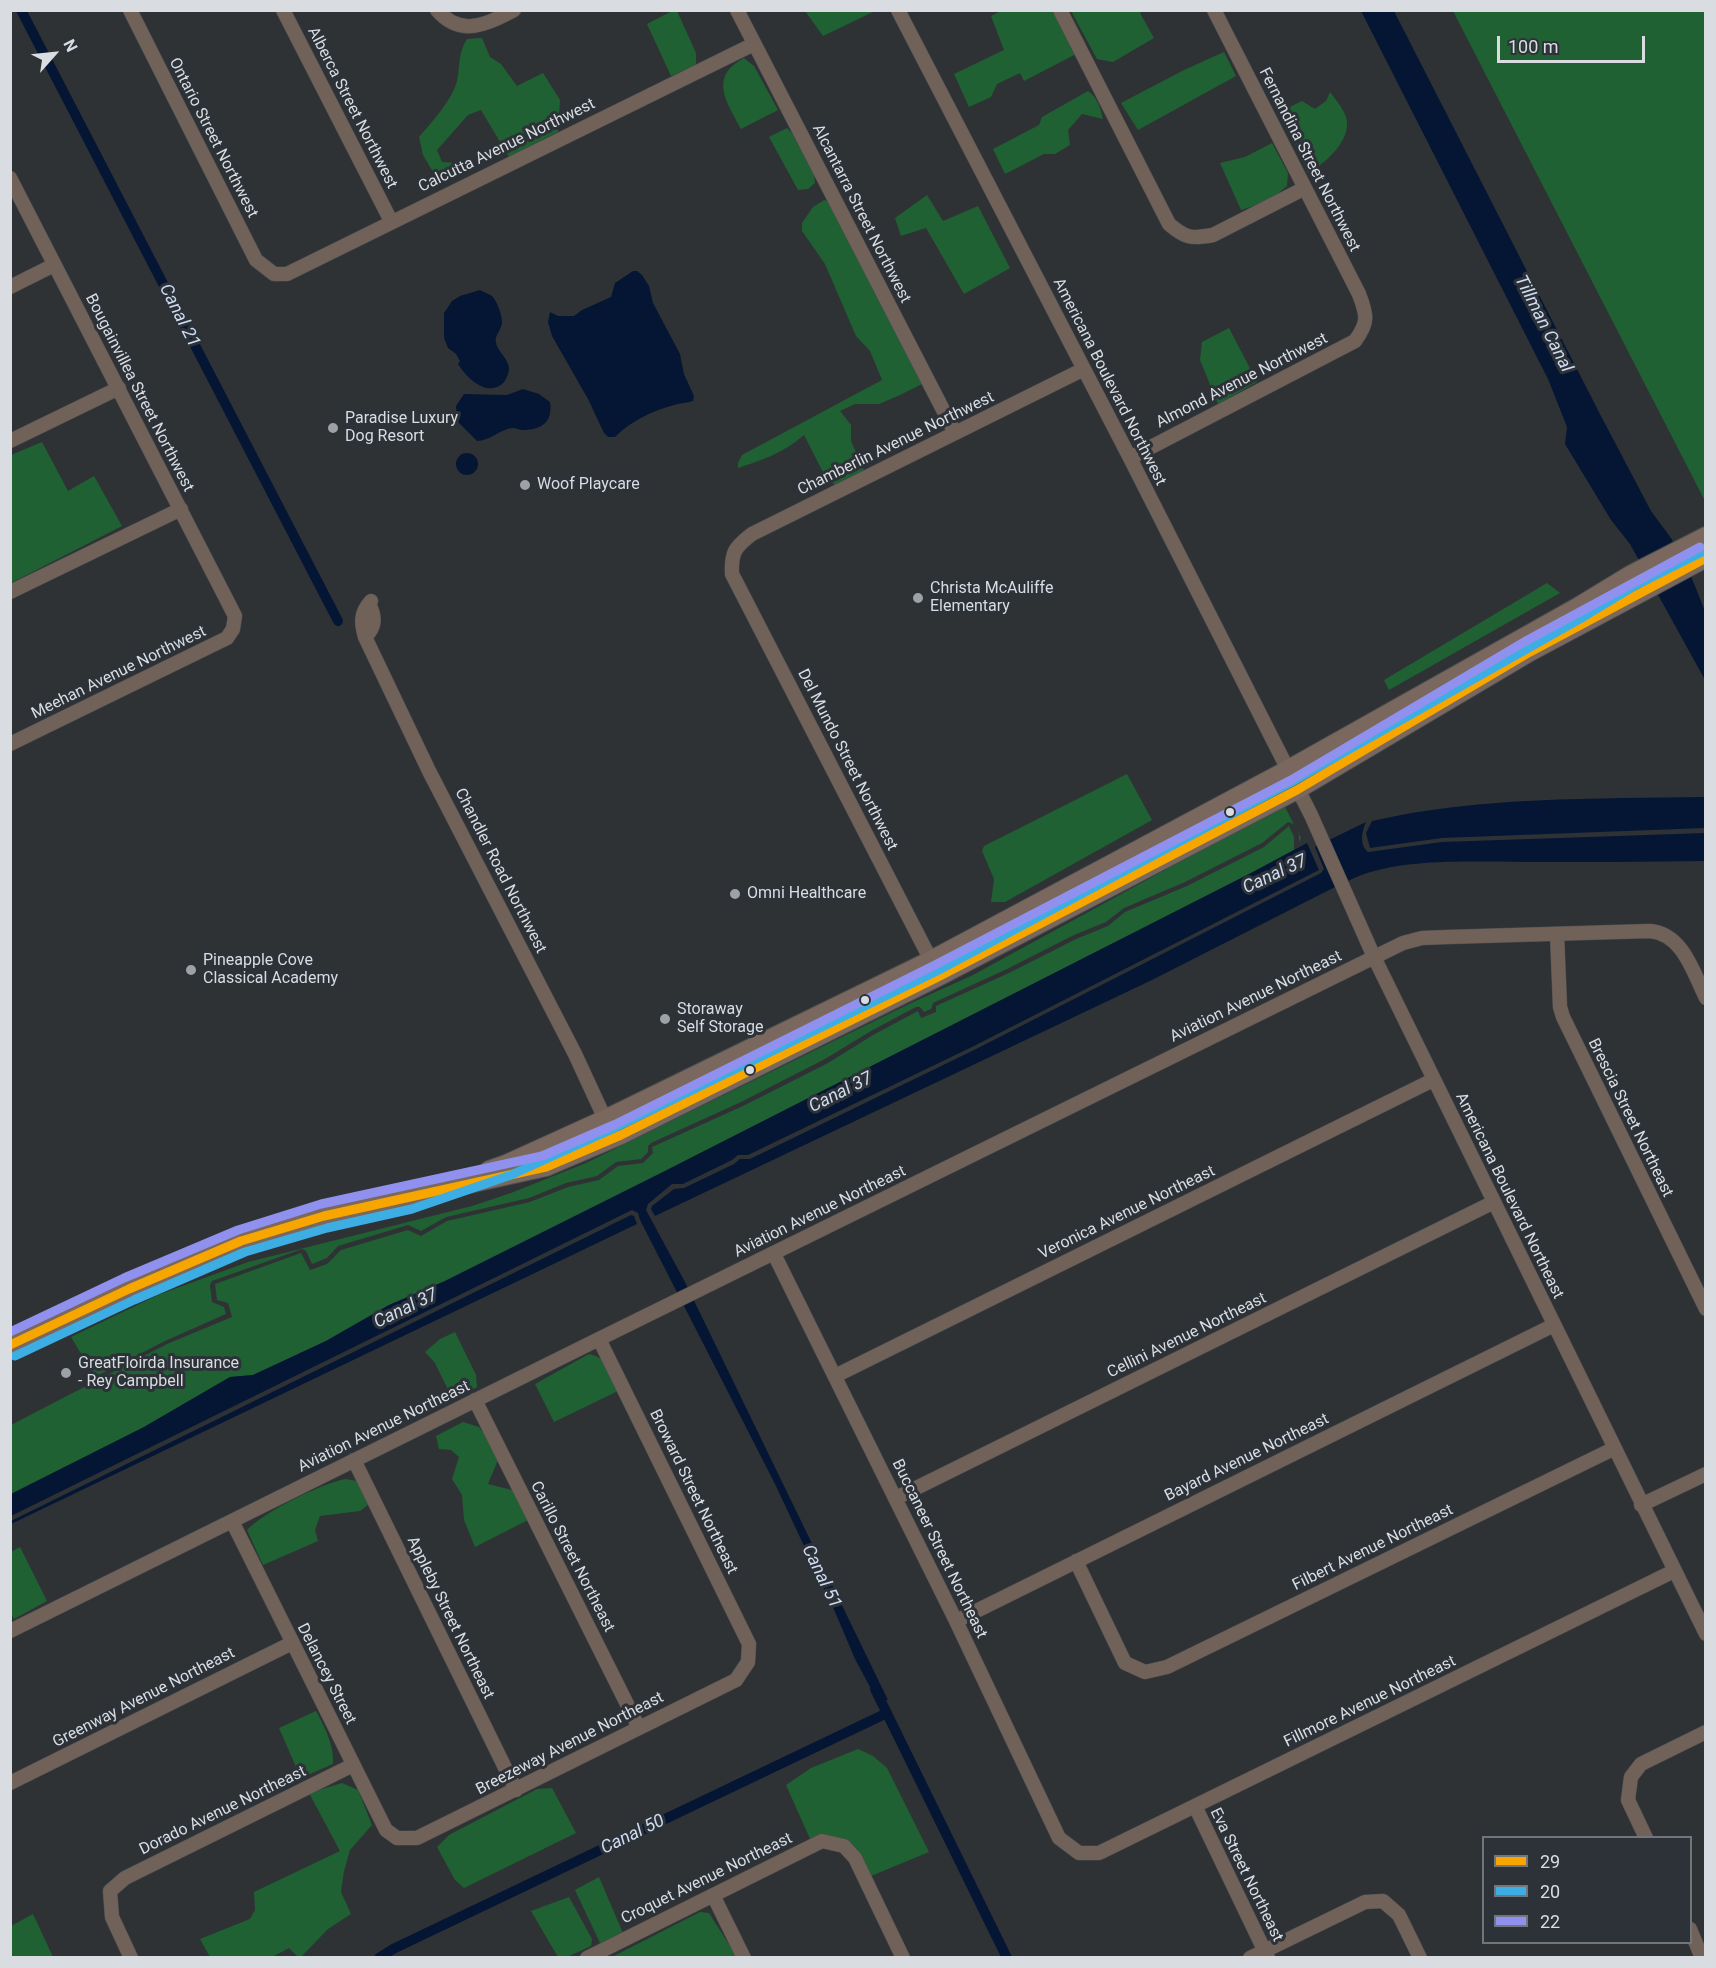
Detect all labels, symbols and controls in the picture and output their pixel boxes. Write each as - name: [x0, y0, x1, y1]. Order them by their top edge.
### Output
- north arrow: [24, 24, 84, 84]
- street label: Alberca Street Northwest: [303, 24, 401, 192]
- scale bar: [1500, 24, 1648, 62]
- text: N: [59, 36, 82, 55]
- text: 100 m: [1508, 36, 1559, 57]
- street label: Ontario Street Northwest: [164, 55, 262, 221]
- street label: Fernandina Street Northwest: [1254, 65, 1364, 255]
- street label: Calcutta Avenue Northwest: [416, 95, 598, 197]
- street label: Alcantarra Street Northwest: [808, 121, 914, 307]
- water label: Tillman Canal: [1509, 272, 1577, 376]
- street label: Americana Boulevard Northwest: [1048, 275, 1170, 489]
- water label: Canal 21: [154, 281, 204, 351]
- street label: Bougainvillea Street Northwest: [81, 291, 197, 495]
- street label: Almond Avenue Northwest: [1153, 329, 1331, 433]
- street label: Chamberlin Avenue Northwest: [795, 388, 997, 500]
- place label: Paradise Luxury Dog Resort: [345, 409, 458, 447]
- marker: Paradise Luxury Dog Resort: [326, 421, 340, 435]
- place label: Woof Playcare: [537, 475, 640, 495]
- marker: Woof Playcare: [518, 478, 532, 492]
- place label: Christa McAuliffe Elementary: [930, 579, 1053, 617]
- marker: Christa McAuliffe Elementary: [911, 591, 925, 605]
- street label: Meehan Avenue Northwest: [29, 622, 209, 724]
- street label: Del Mundo Street Northwest: [793, 666, 901, 854]
- street label: Chandler Road Northwest: [450, 785, 550, 957]
- unlabelled marker: [1224, 806, 1236, 818]
- water label: Canal 37: [1239, 851, 1311, 899]
- place label: Omni Healthcare: [747, 884, 866, 904]
- marker: Omni Healthcare: [728, 887, 742, 901]
- street label: Aviation Avenue Northeast: [1167, 947, 1345, 1047]
- place label: Pineapple Cove Classical Academy: [203, 951, 338, 989]
- marker: Pineapple Cove Classical Academy: [184, 963, 198, 977]
- unlabelled marker: [859, 994, 871, 1006]
- place label: Storaway Self Storage: [677, 1000, 763, 1038]
- marker: Storaway Self Storage: [658, 1012, 672, 1026]
- street label: Brescia Street Northeast: [1583, 1036, 1677, 1200]
- unlabelled marker: [744, 1064, 756, 1076]
- water label: Canal 37: [806, 1068, 876, 1118]
- street label: Americana Boulevard Northeast: [1451, 1090, 1567, 1302]
- street label: Aviation Avenue Northeast: [731, 1162, 909, 1262]
- street label: Veronica Avenue Northeast: [1036, 1162, 1218, 1264]
- water label: Canal 37: [371, 1284, 441, 1334]
- street label: Cellini Avenue Northeast: [1104, 1289, 1270, 1383]
- place label: GreatFloirda Insurance - Rey Campbell: [78, 1354, 239, 1392]
- marker: GreatFloirda Insurance - Rey Campbell: [59, 1366, 73, 1380]
- street label: Aviation Avenue Northeast: [295, 1377, 473, 1477]
- street label: Broward Street Northeast: [645, 1407, 741, 1577]
- street label: Bayard Avenue Northeast: [1162, 1410, 1332, 1506]
- street label: Buccaneer Street Northeast: [887, 1456, 991, 1642]
- street label: Carillo Street Northeast: [526, 1478, 618, 1636]
- street label: Filbert Avenue Northeast: [1289, 1501, 1457, 1595]
- street label: Appleby Street Northeast: [402, 1534, 498, 1702]
- water label: Canal 51: [796, 1542, 846, 1612]
- street label: Delancey Street: [292, 1620, 360, 1728]
- street label: Greenway Avenue Northeast: [50, 1644, 238, 1752]
- street label: Fillmore Avenue Northeast: [1281, 1652, 1459, 1752]
- street label: Breezeway Avenue Northeast: [473, 1688, 667, 1800]
- street label: Dorado Avenue Northeast: [137, 1762, 309, 1860]
- street label: Eva Street Northeast: [1205, 1805, 1287, 1945]
- water label: Canal 50: [598, 1810, 668, 1860]
- street label: Croquet Avenue Northeast: [618, 1829, 796, 1929]
- legend: [1482, 1836, 1692, 1944]
- text: 29: [1540, 1851, 1560, 1872]
- text: 20: [1540, 1881, 1560, 1902]
- text: 22: [1540, 1911, 1560, 1932]

